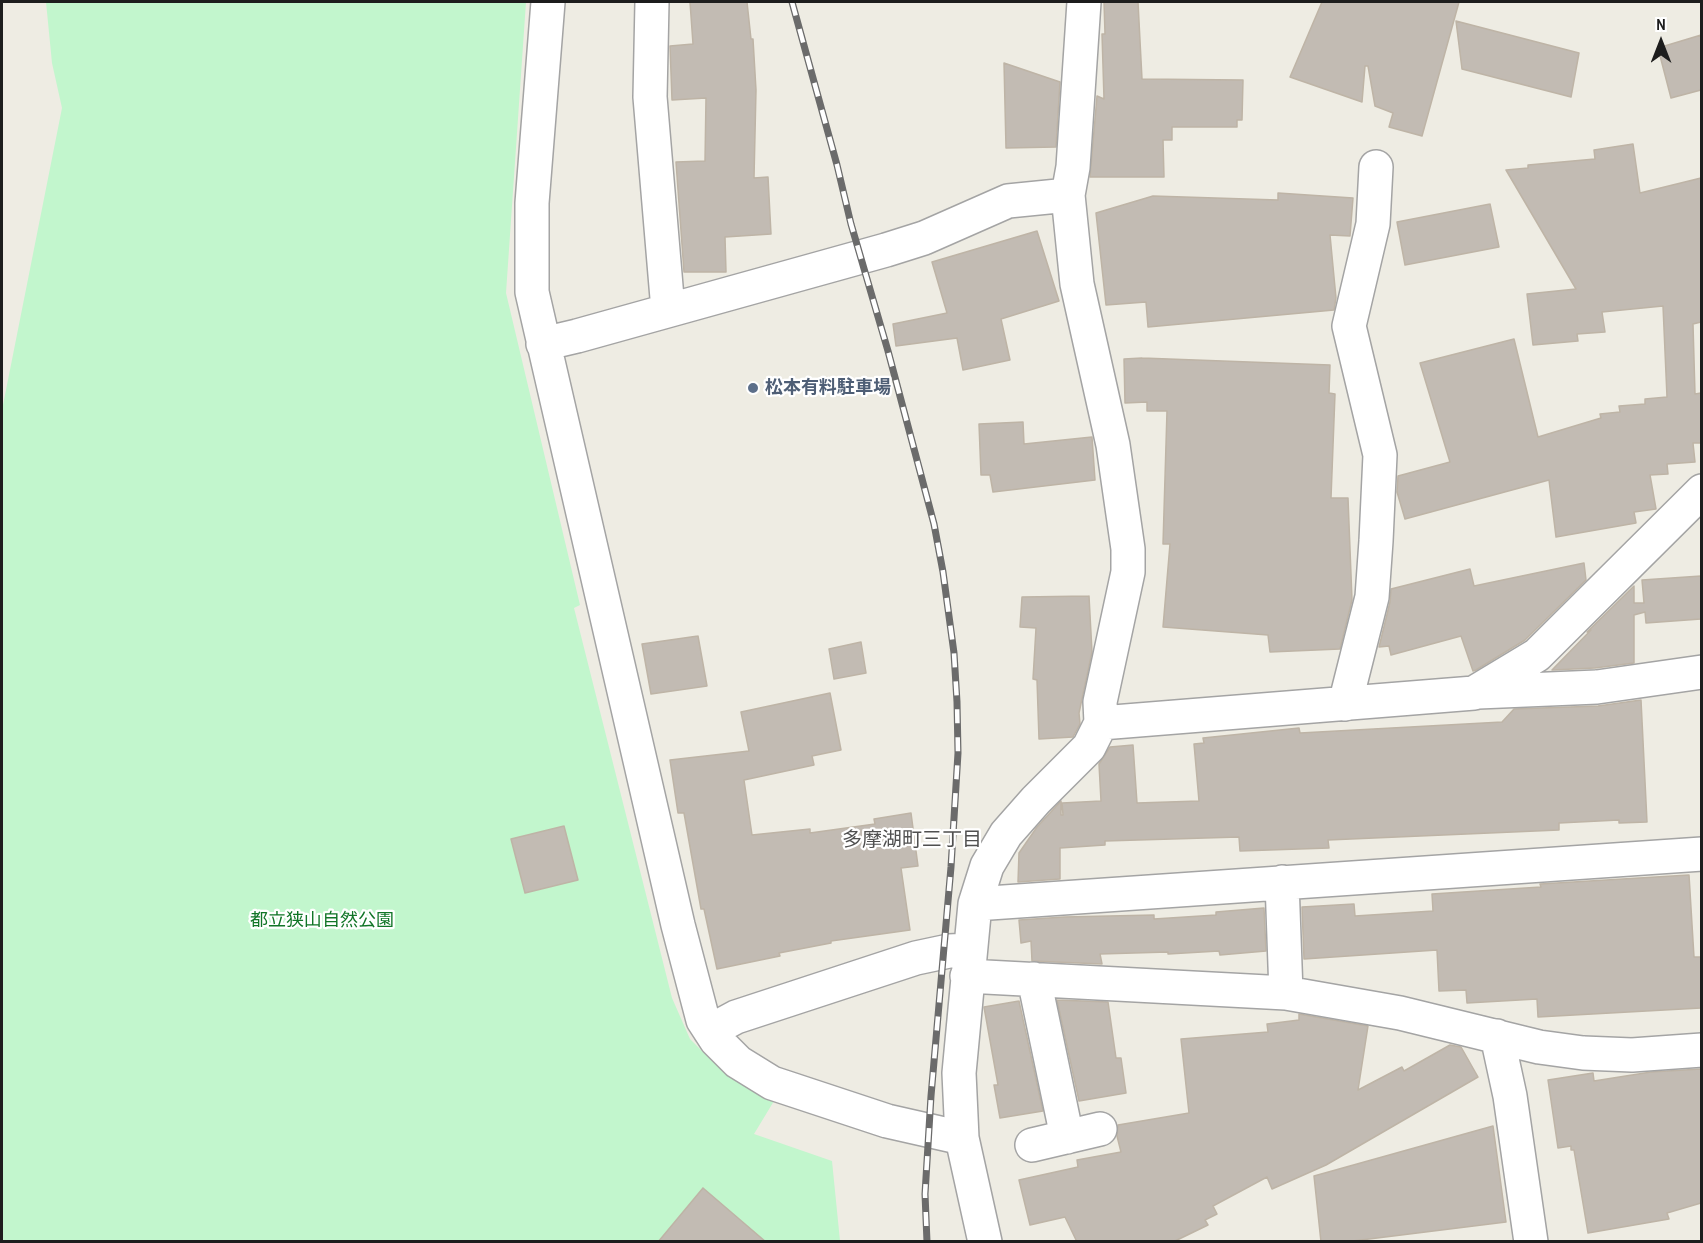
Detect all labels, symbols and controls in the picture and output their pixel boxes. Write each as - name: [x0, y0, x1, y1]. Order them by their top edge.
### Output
- north arrow: [1631, 12, 1691, 72]
- text: N: [1656, 13, 1666, 35]
- place label: 松本有料駐車場: [765, 377, 891, 399]
- marker: 松本有料駐車場: [746, 381, 760, 395]
- district label: 多摩湖町三丁目: [842, 829, 982, 853]
- park label: 都立狭山自然公園: [250, 910, 394, 932]

